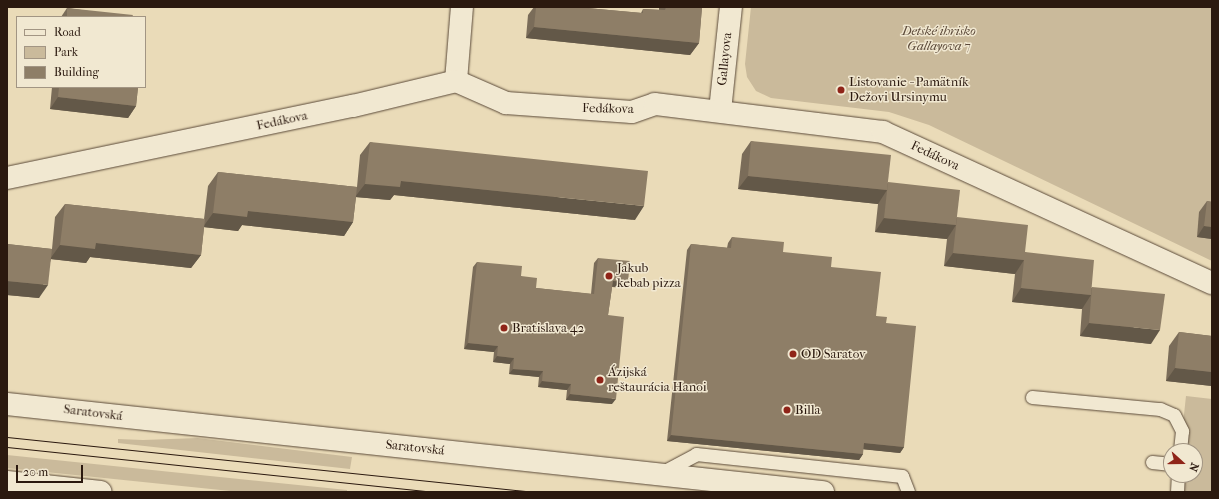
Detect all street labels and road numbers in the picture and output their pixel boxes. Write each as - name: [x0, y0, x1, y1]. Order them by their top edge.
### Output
- street label: Gallayova: [714, 32, 736, 86]
- street label: Fedákova: [582, 101, 634, 117]
- street label: Fedákova: [255, 108, 309, 134]
- street label: Fedákova: [908, 138, 962, 174]
- street label: Saratovská: [63, 402, 123, 424]
- street label: Saratovská: [385, 437, 445, 459]

